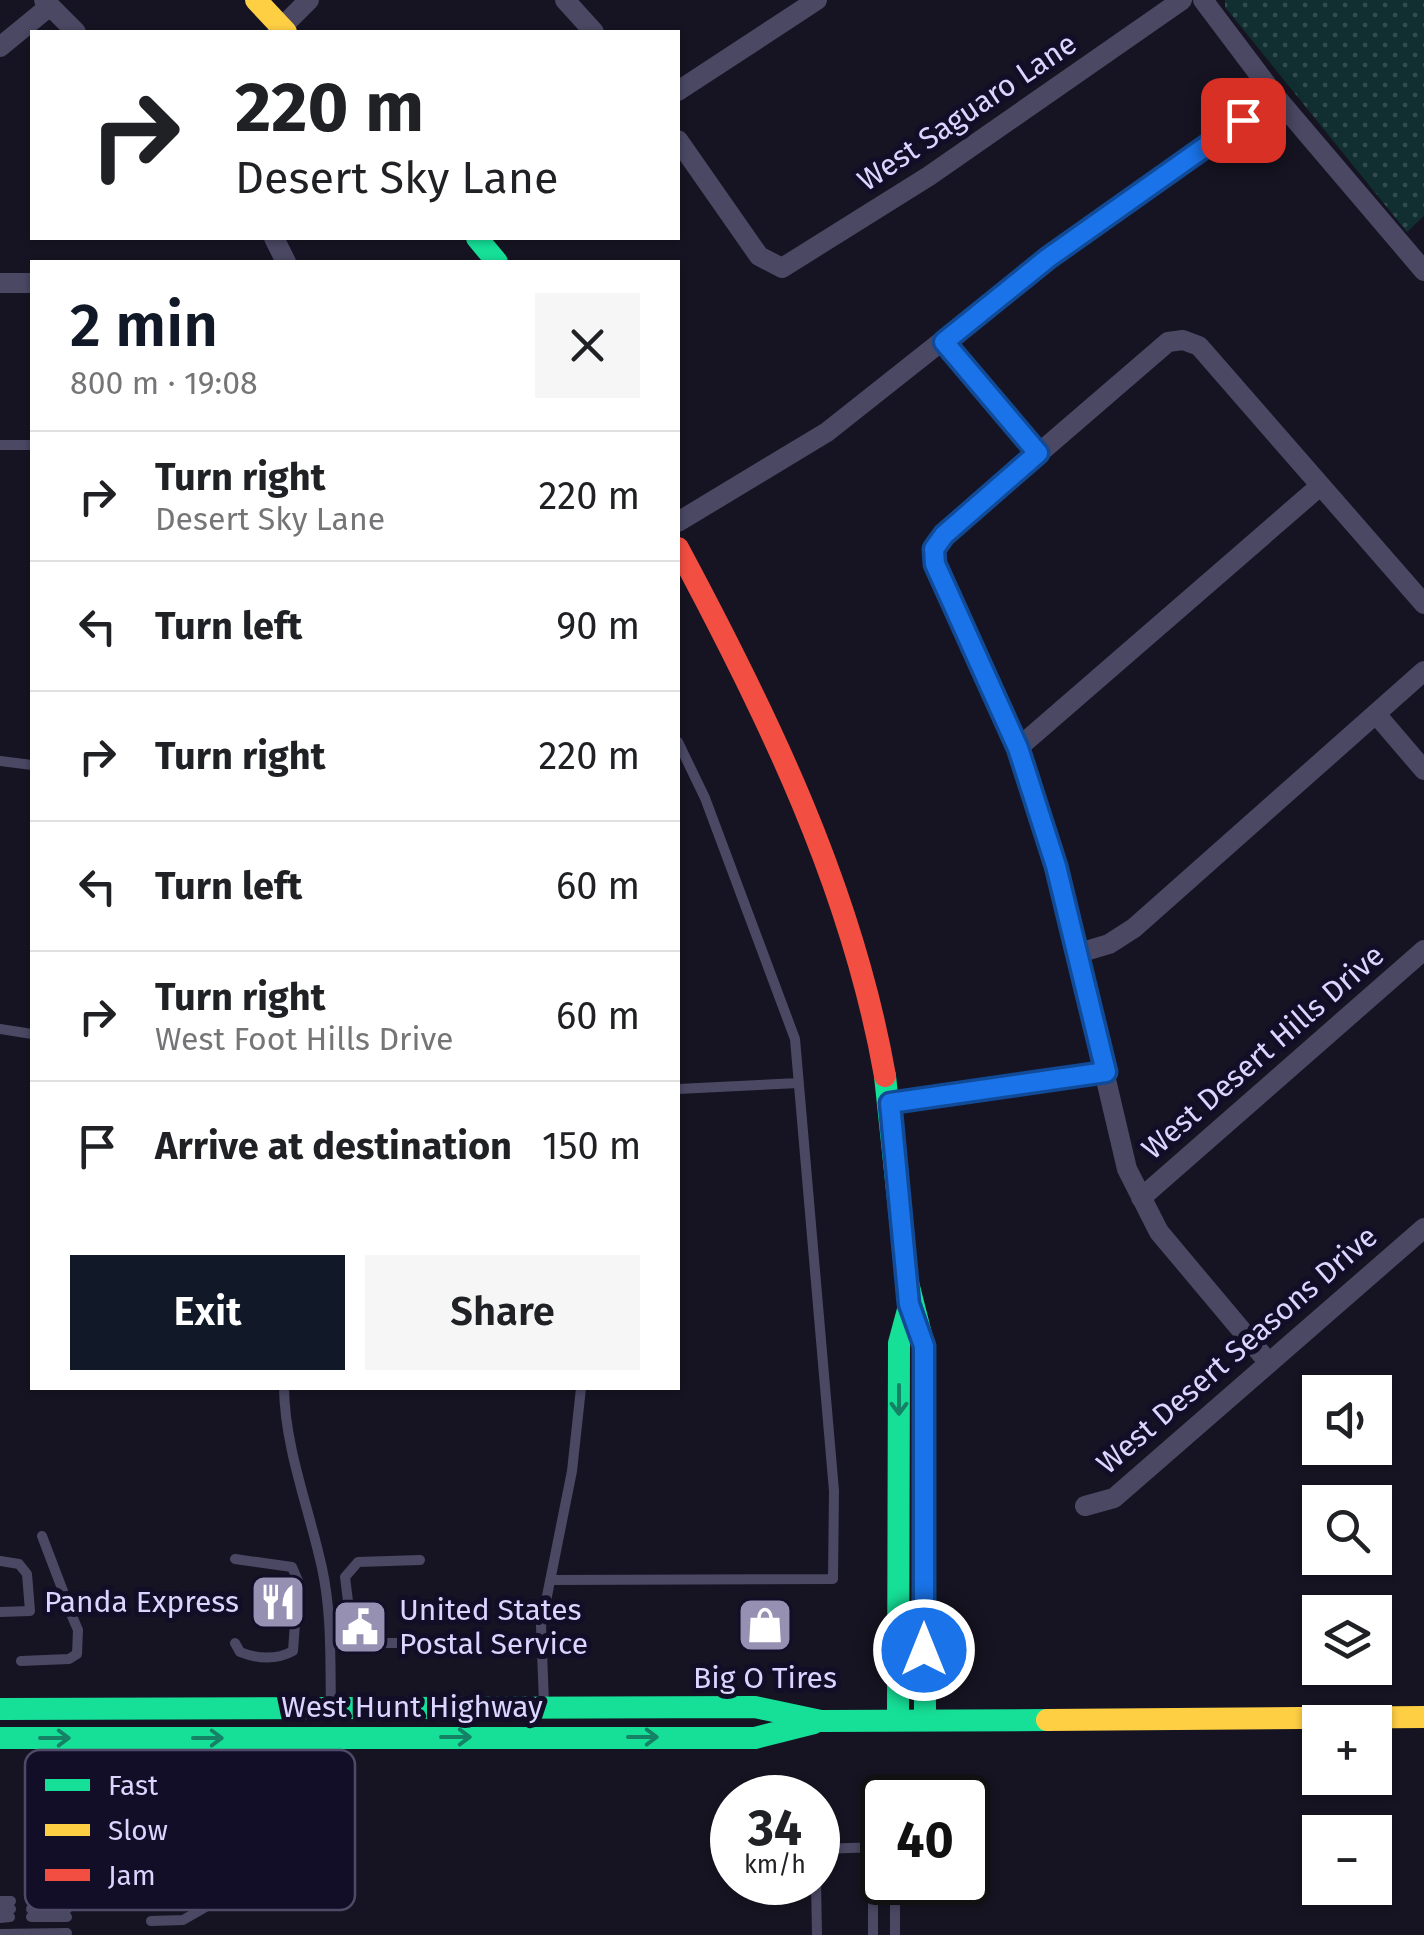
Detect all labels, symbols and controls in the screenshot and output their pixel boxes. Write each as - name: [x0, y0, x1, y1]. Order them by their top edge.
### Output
- street label: West Saguaro Lane: [851, 25, 1083, 199]
- text: 220 m: [235, 66, 424, 150]
- icon: right: [70, 70, 200, 200]
- pin: [1201, 78, 1286, 163]
- icon: arrive: [1216, 93, 1271, 148]
- text: Desert Sky Lane: [235, 151, 559, 205]
- text: 2 min: [70, 290, 218, 362]
- button: close: [535, 293, 640, 398]
- text: 800 m · 19:08: [70, 364, 258, 402]
- text: Turn right: [155, 454, 325, 500]
- icon: right: [70, 469, 125, 524]
- text: 220 m: [539, 473, 640, 519]
- text: Desert Sky Lane: [155, 500, 385, 538]
- icon: left: [70, 599, 125, 654]
- text: Turn left: [155, 603, 302, 649]
- text: 90 m: [556, 603, 640, 649]
- icon: right: [70, 729, 125, 784]
- text: Turn right: [155, 733, 325, 779]
- text: 220 m: [539, 733, 640, 779]
- icon: left: [70, 859, 125, 914]
- text: Turn left: [155, 863, 302, 909]
- text: 60 m: [556, 863, 640, 909]
- street label: West Desert Hills Drive: [1135, 937, 1391, 1167]
- text: Turn right: [155, 974, 325, 1020]
- icon: right: [70, 989, 125, 1044]
- text: 60 m: [556, 993, 640, 1039]
- text: West Foot Hills Drive: [155, 1020, 454, 1058]
- icon: arrive: [70, 1119, 125, 1174]
- text: Arrive at destination: [155, 1123, 512, 1169]
- text: 150 m: [542, 1123, 641, 1169]
- street label: West Desert Seasons Drive: [1089, 1218, 1385, 1482]
- button: Exit: [70, 1255, 345, 1370]
- button: Share: [365, 1255, 640, 1370]
- map controls: [1302, 1375, 1392, 1905]
- button: sound: [1302, 1375, 1392, 1465]
- one-way arrow: [890, 1384, 908, 1416]
- button: search: [1302, 1485, 1392, 1575]
- restaurant icon: Panda Express: [248, 1572, 308, 1632]
- place label: Panda Express: [44, 1584, 239, 1620]
- place label: United States Postal Service: [399, 1592, 588, 1662]
- shop icon: Big O Tires: [735, 1595, 795, 1655]
- button: layers: [1302, 1595, 1392, 1685]
- public building icon: United States Postal Service: [330, 1597, 390, 1657]
- position arrow: [872, 1598, 976, 1702]
- place label: Big O Tires: [693, 1660, 837, 1696]
- street label: West Hunt Highway: [281, 1689, 543, 1725]
- button: +: [1302, 1705, 1392, 1795]
- one-way arrow: [38, 1728, 71, 1748]
- one-way arrow: [190, 1728, 223, 1748]
- one-way arrow: [440, 1728, 472, 1746]
- one-way arrow: [626, 1728, 658, 1746]
- legend: [25, 1750, 355, 1910]
- text: Fast: [108, 1769, 159, 1802]
- speed limit sign: 40: [860, 1775, 990, 1905]
- text: 34: [748, 1798, 802, 1858]
- text: Slow: [108, 1814, 168, 1847]
- button: −: [1302, 1815, 1392, 1905]
- text: km/h: [744, 1850, 806, 1880]
- text: Jam: [108, 1859, 156, 1892]

